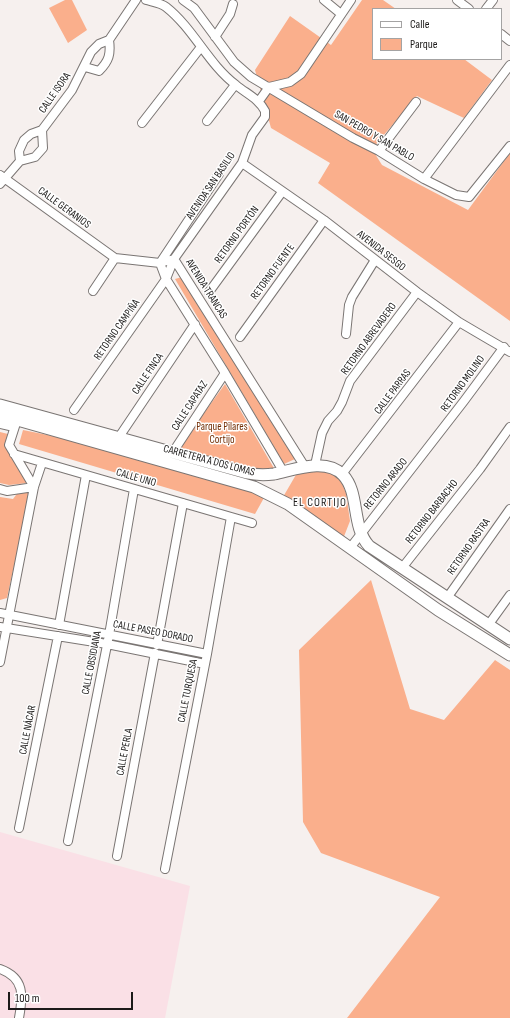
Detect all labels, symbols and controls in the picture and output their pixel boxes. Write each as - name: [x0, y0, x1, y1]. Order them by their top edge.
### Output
- legend: [372, 8, 502, 60]
- text: Calle: [410, 17, 430, 32]
- text: Parque: [410, 37, 438, 52]
- street label: CALLE ISORA: [36, 70, 74, 116]
- street label: SAN PEDRO Y SAN PABLO: [332, 108, 416, 164]
- street label: AVENIDA SAN BASILIO: [184, 150, 238, 222]
- street label: CALLE GERANIOS: [35, 184, 93, 232]
- street label: RETORNO PORTÓN: [212, 204, 262, 266]
- street label: AVENIDA SESGO: [354, 228, 408, 274]
- street label: RETORNO FUENTE: [248, 241, 298, 303]
- street label: AVENIDA TRANCAS: [182, 257, 230, 321]
- street label: RETORNO CAMPIÑA: [91, 297, 143, 363]
- street label: RETORNO ABREVADERO: [338, 300, 400, 378]
- street label: CALLE FINCA: [129, 351, 167, 397]
- street label: RETORNO MOLINO: [438, 353, 488, 415]
- street label: CALLE PARRAS: [372, 367, 414, 417]
- street label: CALLE CAPATAZ: [169, 379, 211, 433]
- park label: Parque Pilares Cortijo: [196, 420, 248, 446]
- street label: CARRETERA A DOS LOMAS: [162, 442, 256, 480]
- street label: RETORNO ARADO: [361, 456, 411, 512]
- street label: CALLE UNO: [114, 466, 158, 490]
- street label: RETORNO BARBACHO: [403, 477, 461, 547]
- district label: EL CORTIJO: [293, 496, 347, 510]
- street label: RETORNO RASTRA: [445, 516, 493, 578]
- street label: CALLE PASEO DORADO: [112, 618, 194, 646]
- street label: CALLE OBSIDIANA: [79, 630, 105, 696]
- street label: CALLE TURQUESA: [175, 658, 201, 724]
- street label: CALLE NÁCAR: [17, 704, 39, 756]
- street label: CALLE PERLA: [114, 727, 136, 777]
- scale bar: [10, 984, 135, 1010]
- text: 100 m: [15, 991, 40, 1006]

